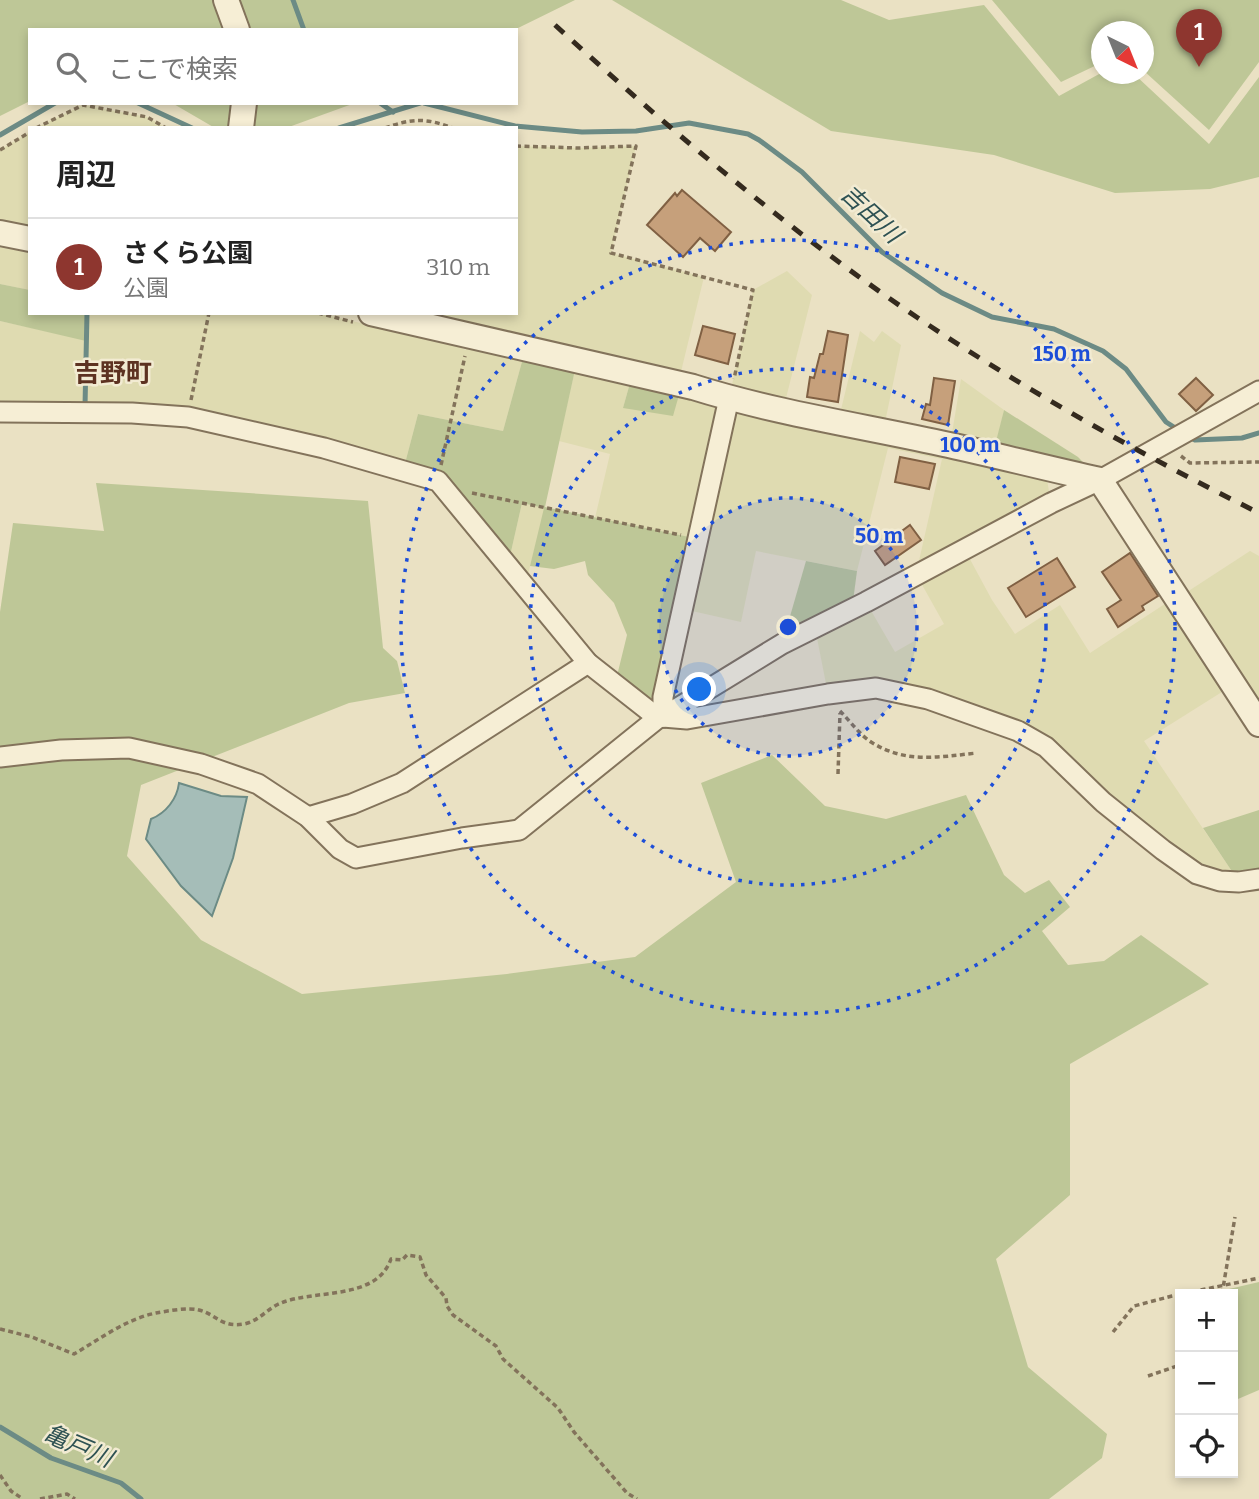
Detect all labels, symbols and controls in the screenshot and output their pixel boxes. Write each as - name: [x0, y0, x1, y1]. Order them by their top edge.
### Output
- pin: 1: [1176, 9, 1222, 67]
- north arrow: [1091, 21, 1154, 84]
- search box: [28, 28, 518, 105]
- icon: search: [52, 48, 90, 86]
- text: ここで検索: [108, 54, 238, 85]
- text: 周辺: [56, 157, 116, 193]
- water label: 吉田川: [835, 179, 909, 251]
- text: さくら公園: [123, 238, 253, 269]
- text: 1: [74, 253, 84, 281]
- text: 310 m: [426, 253, 490, 281]
- text: 公園: [123, 274, 169, 302]
- text: 150 m: [1033, 341, 1091, 367]
- district label: 吉野町: [74, 358, 152, 389]
- text: 100 m: [940, 432, 1000, 458]
- text: 50 m: [855, 523, 903, 549]
- centre of rings: [776, 615, 800, 639]
- your location: [682, 672, 716, 706]
- map controls: [1175, 1289, 1238, 1478]
- button: +: [1175, 1289, 1238, 1352]
- button: −: [1175, 1352, 1238, 1415]
- button: locate: [1175, 1415, 1238, 1478]
- water label: 亀戸川: [39, 1419, 119, 1474]

